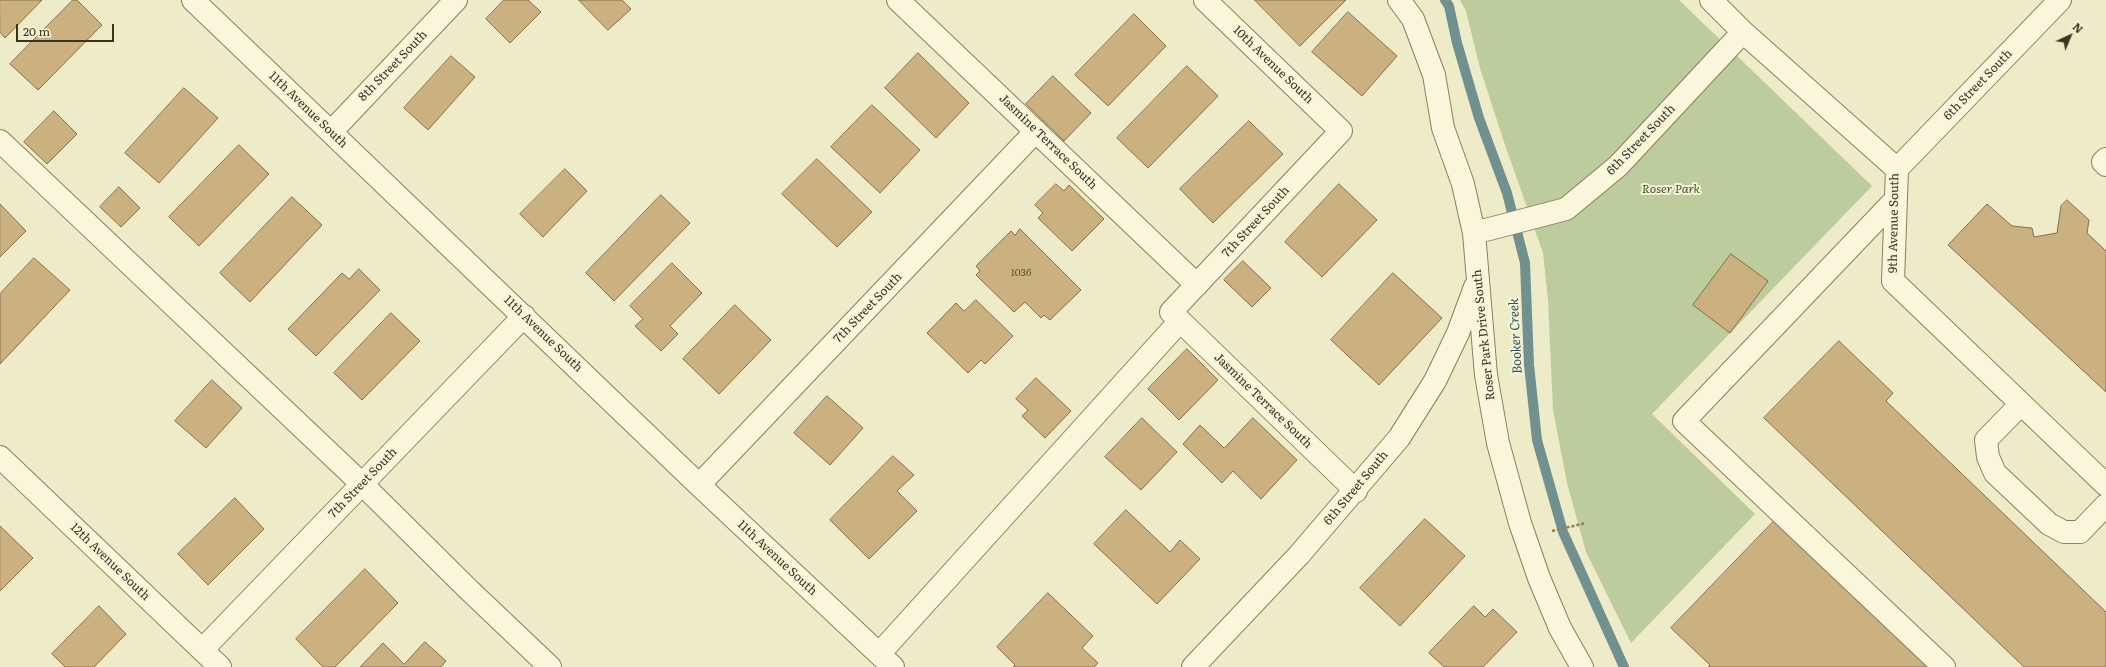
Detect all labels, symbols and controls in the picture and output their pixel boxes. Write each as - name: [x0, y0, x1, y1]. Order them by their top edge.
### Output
- scale bar: [18, 16, 116, 42]
- north arrow: [2050, 16, 2090, 56]
- text: N: [2069, 18, 2087, 36]
- text: 20 m: [23, 22, 50, 40]
- street label: 10th Avenue South: [1230, 23, 1316, 107]
- street label: 8th Street South: [356, 28, 430, 104]
- street label: 6th Street South: [1941, 47, 2015, 123]
- street label: 11th Avenue South: [266, 69, 350, 151]
- street label: Jasmine Terrace South: [996, 91, 1100, 193]
- street label: 6th Street South: [1604, 102, 1678, 178]
- street label: 9th Avenue South: [1886, 173, 1902, 273]
- park label: Roser Park: [1642, 182, 1700, 196]
- street label: 7th Street South: [1219, 183, 1293, 261]
- house number: 1036: [1011, 267, 1031, 279]
- street label: Roser Park Drive South: [1470, 269, 1498, 401]
- street label: 7th Street South: [831, 270, 905, 346]
- street label: 11th Avenue South: [501, 293, 585, 375]
- water label: Booker Creek: [1506, 298, 1526, 374]
- street label: Jasmine Terrace South: [1211, 350, 1315, 452]
- street label: 7th Street South: [326, 445, 400, 521]
- street label: 6th Street South: [1321, 448, 1391, 528]
- street label: 11th Avenue South: [734, 517, 820, 599]
- street label: 12th Avenue South: [67, 520, 153, 604]

